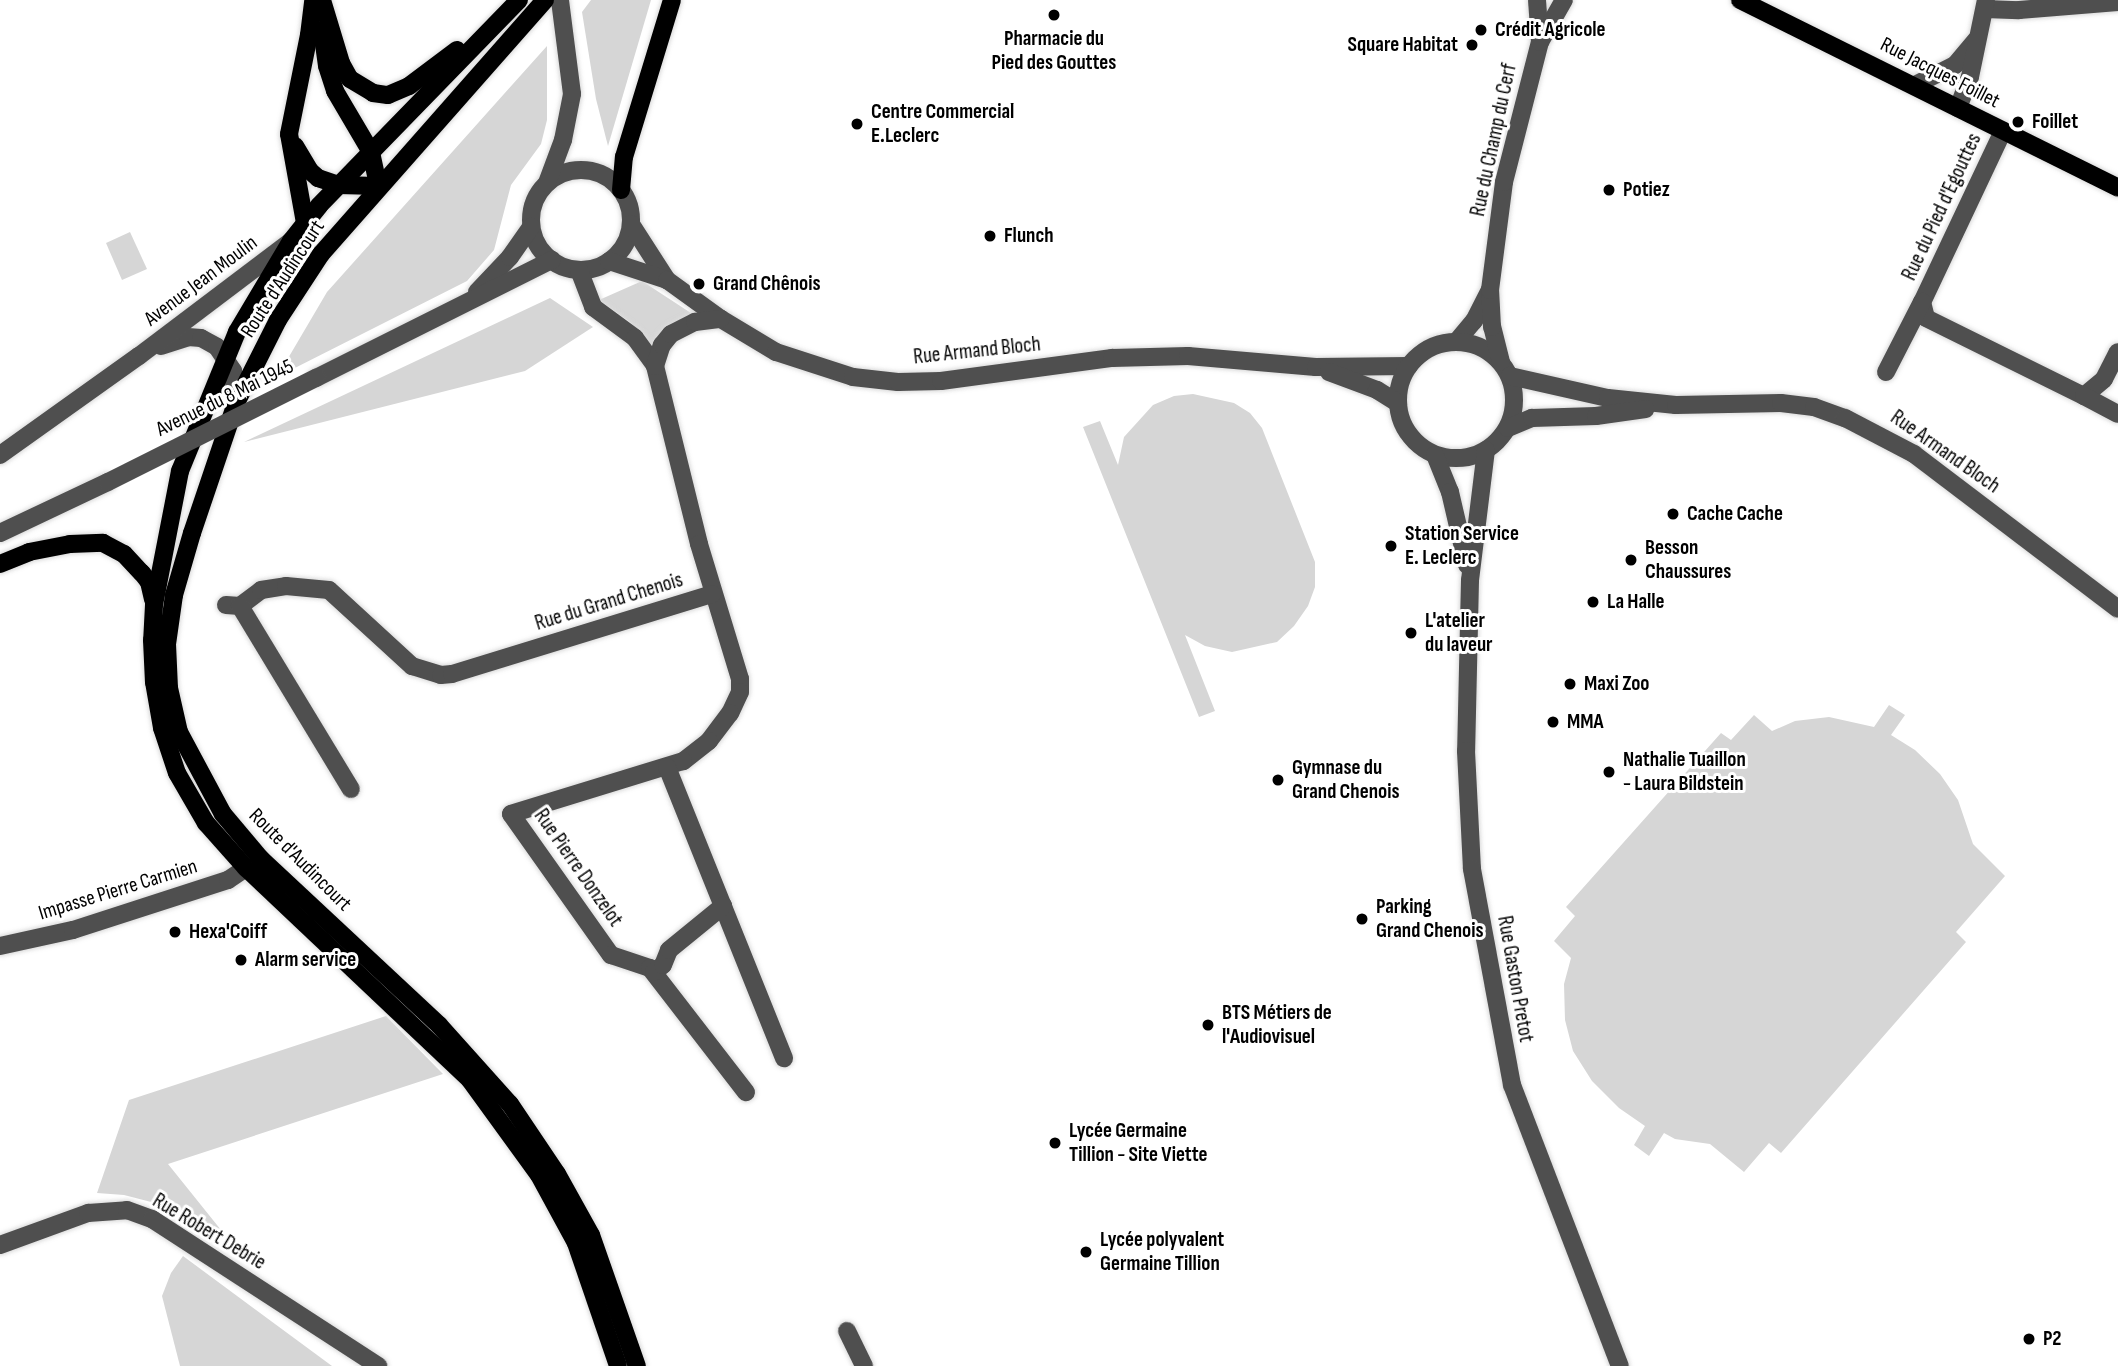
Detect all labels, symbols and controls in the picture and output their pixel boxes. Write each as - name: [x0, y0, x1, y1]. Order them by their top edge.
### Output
- marker: Pharmacie du Pied des Gouttes: [1046, 7, 1062, 23]
- place label: Crédit Agricole: [1495, 17, 1606, 43]
- marker: Crédit Agricole: [1473, 22, 1489, 38]
- place label: Pharmacie du Pied des Gouttes: [992, 26, 1116, 76]
- place label: Square Habitat: [1348, 32, 1458, 58]
- street label: Rue Jacques Foillet: [1876, 32, 2004, 114]
- marker: Square Habitat: [1464, 37, 1480, 53]
- street label: Rue du Champ du Cerf: [1466, 61, 1522, 219]
- place label: Centre Commercial E.Leclerc: [871, 99, 1014, 149]
- place label: Foillet: [2032, 109, 2078, 135]
- marker: Foillet: [2010, 114, 2026, 130]
- marker: Centre Commercial E.Leclerc: [849, 116, 865, 132]
- street label: Rue du Pied d'Egouttes: [1897, 129, 1987, 285]
- place label: Potiez: [1623, 177, 1670, 203]
- marker: Potiez: [1601, 182, 1617, 198]
- street label: Route d'Audincourt: [236, 216, 330, 342]
- place label: Flunch: [1004, 223, 1054, 249]
- marker: Flunch: [982, 228, 998, 244]
- street label: Avenue Jean Moulin: [139, 230, 263, 332]
- place label: Grand Chênois: [713, 271, 821, 297]
- marker: Grand Chênois: [691, 276, 707, 292]
- street label: Rue Armand Bloch: [912, 332, 1042, 370]
- street label: Avenue du 8 Mai 1945: [152, 354, 298, 442]
- street label: Rue Armand Bloch: [1885, 405, 2005, 499]
- place label: Cache Cache: [1687, 501, 1783, 527]
- marker: Cache Cache: [1665, 506, 1681, 522]
- place label: Station Service E. Leclerc: [1405, 521, 1519, 571]
- place label: Besson Chaussures: [1645, 535, 1731, 585]
- marker: Station Service E. Leclerc: [1383, 538, 1399, 554]
- marker: Besson Chaussures: [1623, 552, 1639, 568]
- street label: Rue du Grand Chenois: [532, 568, 686, 636]
- place label: La Halle: [1607, 589, 1665, 615]
- marker: La Halle: [1585, 594, 1601, 610]
- place label: L'atelier du laveur: [1425, 608, 1493, 658]
- marker: L'atelier du laveur: [1403, 625, 1419, 641]
- place label: Maxi Zoo: [1584, 671, 1649, 697]
- marker: Maxi Zoo: [1562, 676, 1578, 692]
- place label: MMA: [1567, 709, 1604, 735]
- marker: MMA: [1545, 714, 1561, 730]
- place label: Nathalie Tuaillon - Laura Bildstein: [1623, 747, 1746, 797]
- place label: Gymnase du Grand Chenois: [1292, 755, 1400, 805]
- marker: Nathalie Tuaillon - Laura Bildstein: [1601, 764, 1617, 780]
- marker: Gymnase du Grand Chenois: [1270, 772, 1286, 788]
- street label: Route d'Audincourt: [243, 803, 357, 917]
- street label: Rue Pierre Donzelot: [528, 804, 628, 932]
- street label: Impasse Pierre Carmien: [36, 854, 200, 926]
- place label: Parking Grand Chenois: [1376, 894, 1484, 944]
- marker: Parking Grand Chenois: [1354, 911, 1370, 927]
- street label: Rue Gaston Pretot: [1491, 914, 1539, 1044]
- place label: Hexa'Coiff: [189, 919, 267, 945]
- marker: Hexa'Coiff: [167, 924, 183, 940]
- place label: Alarm service: [255, 947, 356, 973]
- marker: Alarm service: [233, 952, 249, 968]
- place label: BTS Métiers de l'Audiovisuel: [1222, 1000, 1332, 1050]
- marker: BTS Métiers de l'Audiovisuel: [1200, 1017, 1216, 1033]
- place label: Lycée Germaine Tillion - Site Viette: [1069, 1118, 1208, 1168]
- marker: Lycée Germaine Tillion - Site Viette: [1047, 1135, 1063, 1151]
- street label: Rue Robert Debrie: [148, 1188, 270, 1276]
- place label: Lycée polyvalent Germaine Tillion: [1100, 1227, 1224, 1277]
- marker: Lycée polyvalent Germaine Tillion: [1078, 1244, 1094, 1260]
- place label: P2: [2043, 1326, 2061, 1352]
- marker: P2: [2021, 1331, 2037, 1347]

